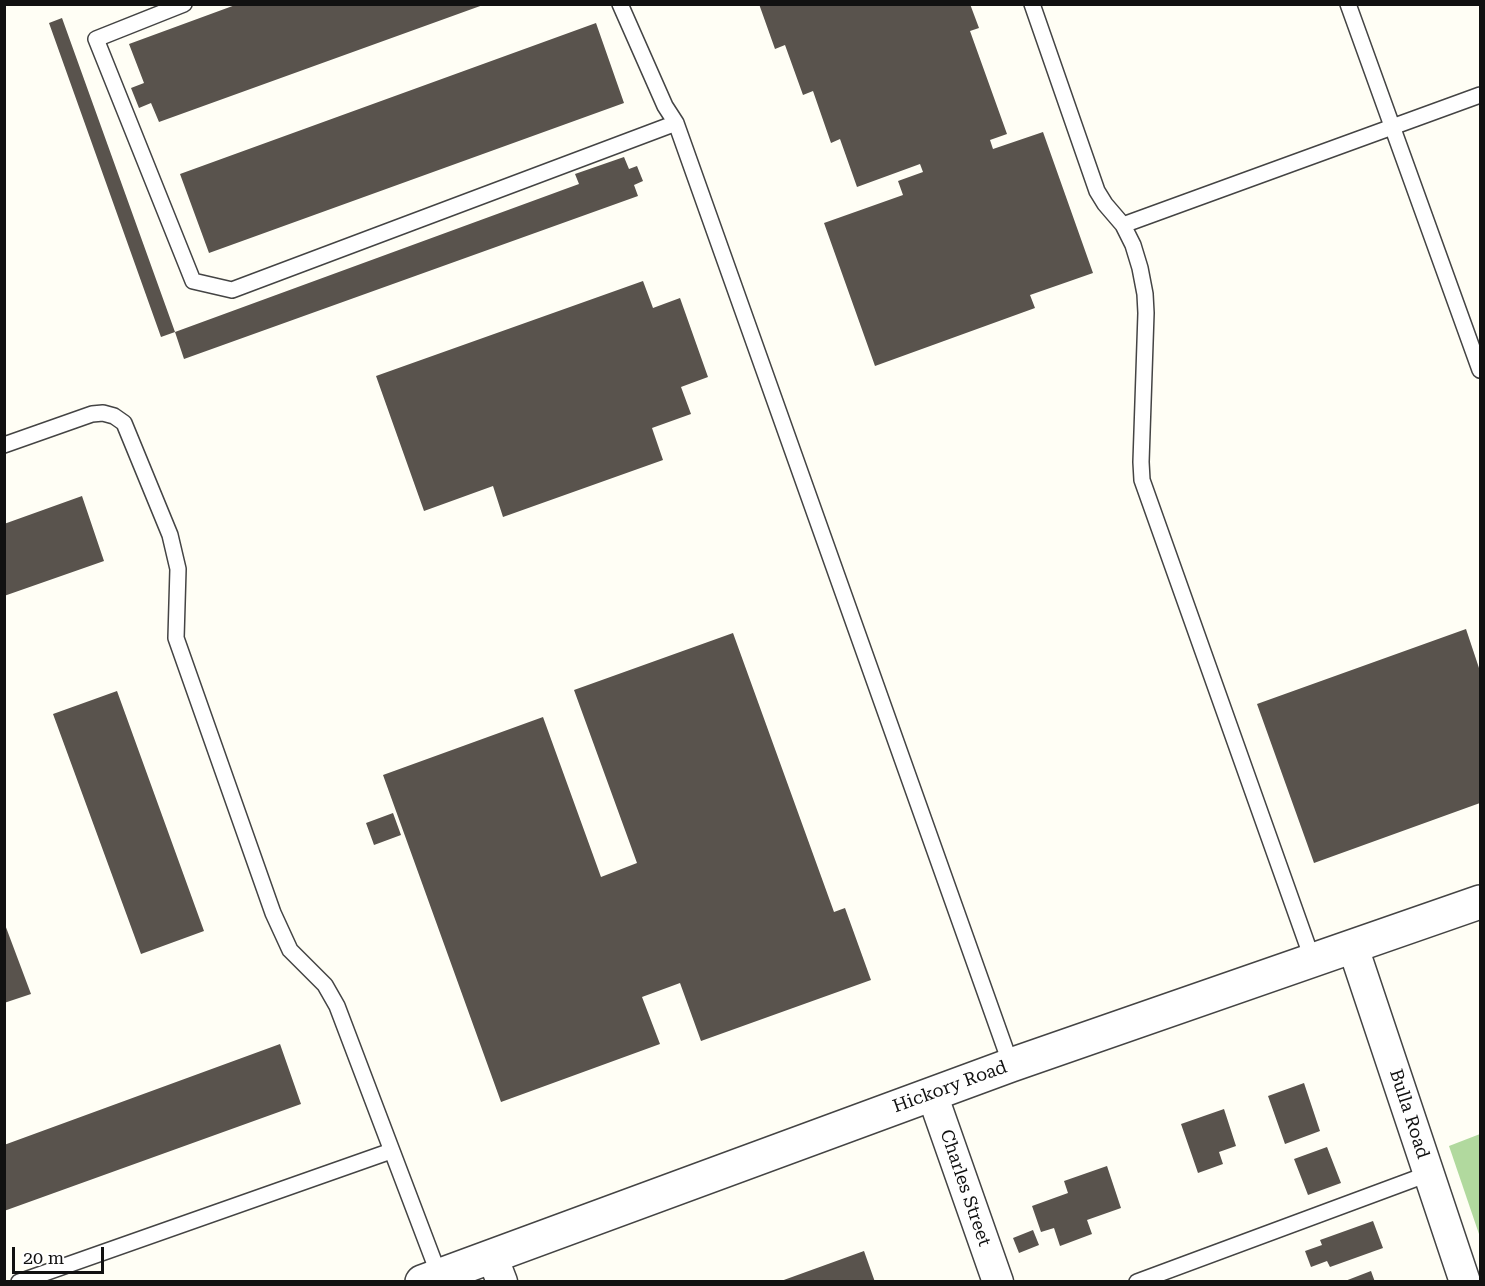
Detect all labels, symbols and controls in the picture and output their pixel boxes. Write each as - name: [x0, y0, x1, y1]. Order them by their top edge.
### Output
- street label: Hickory Road: [890, 1056, 1010, 1118]
- street label: Bulla Road: [1384, 1067, 1434, 1161]
- street label: Charles Street: [935, 1127, 995, 1249]
- scale bar: [15, 1235, 106, 1273]
- text: 20 m: [23, 1247, 64, 1268]

